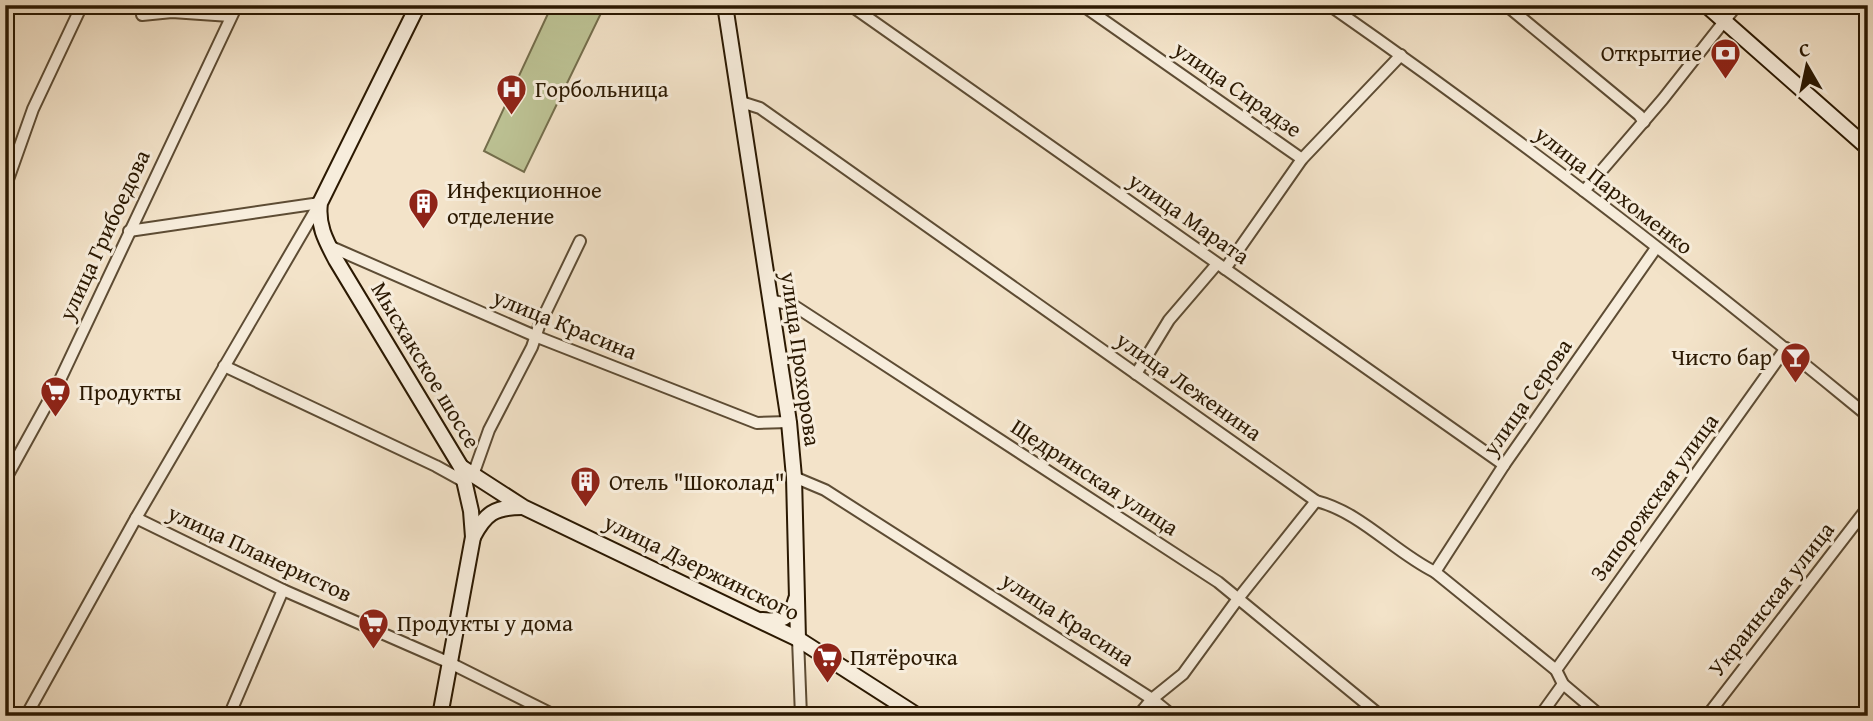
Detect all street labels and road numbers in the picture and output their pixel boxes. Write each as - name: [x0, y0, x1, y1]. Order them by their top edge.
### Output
- street label: улица Сирадзе: [1167, 31, 1309, 145]
- street label: улица Пархоменко: [1527, 117, 1701, 262]
- street label: улица Грибоедова: [49, 144, 158, 327]
- street label: улица Марата: [1121, 163, 1257, 272]
- street label: улица Прохорова: [773, 269, 830, 448]
- street label: Мысхакское шоссе: [364, 275, 489, 454]
- street label: улица Красина: [487, 279, 642, 367]
- street label: улица Леженина: [1109, 322, 1269, 448]
- street label: улица Серова: [1473, 331, 1579, 463]
- street label: Запорожская улица: [1581, 406, 1726, 588]
- street label: Щедринская улица: [1005, 410, 1186, 543]
- street label: улица Планеристов: [162, 495, 358, 610]
- street label: улица Дзержинского: [598, 504, 806, 628]
- street label: Украинская улица: [1700, 514, 1842, 683]
- street label: улица Красина: [994, 563, 1141, 674]

